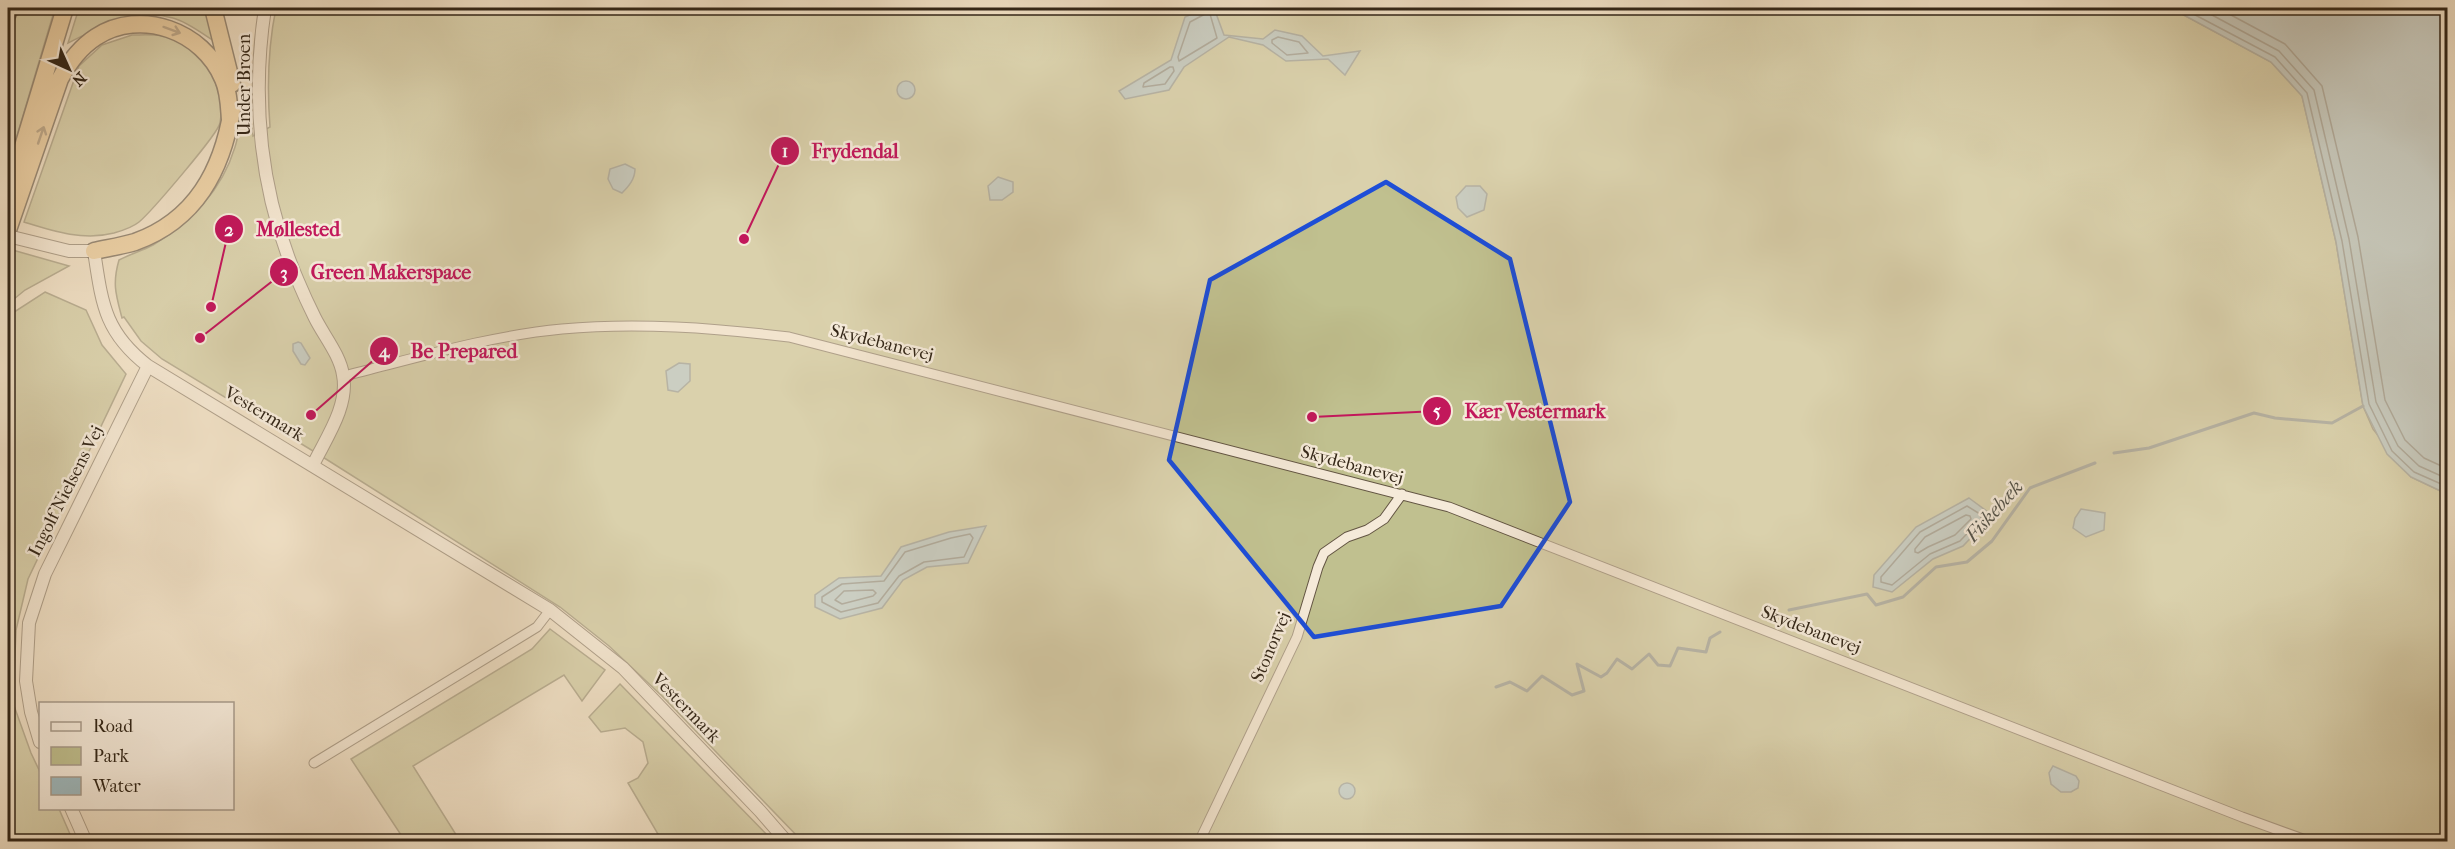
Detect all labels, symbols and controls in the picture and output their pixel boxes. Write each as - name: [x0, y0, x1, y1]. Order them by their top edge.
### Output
- one-way arrow: [162, 26, 181, 37]
- street label: Under Broen: [234, 33, 255, 136]
- north arrow: [39, 39, 99, 99]
- text: N: [68, 68, 90, 91]
- one-way arrow: [36, 126, 47, 145]
- callout: Frydendal: [770, 132, 911, 170]
- text: Frydendal: [810, 140, 899, 163]
- text: 1: [782, 141, 788, 162]
- callout: Møllested: [214, 210, 352, 248]
- text: Møllested: [255, 218, 341, 241]
- text: 2: [224, 220, 234, 241]
- callout: Green Makerspace: [269, 253, 483, 291]
- text: Green Makerspace: [311, 261, 471, 284]
- text: 3: [280, 263, 288, 284]
- street label: Skydebanevej: [828, 320, 936, 366]
- callout: Be Prepared: [369, 332, 530, 370]
- text: Be Prepared: [411, 340, 519, 363]
- text: 4: [378, 341, 391, 362]
- street label: Vestermark: [219, 381, 308, 446]
- callout: Kær Vestermark: [1422, 392, 1617, 430]
- text: Kær Vestermark: [1465, 400, 1606, 423]
- text: 5: [1433, 401, 1441, 422]
- street label: Ingolf Nielsens Vej: [24, 422, 108, 560]
- street label: Skydebanevej: [1298, 441, 1406, 489]
- water label: Fiskebæk: [1960, 475, 2028, 547]
- street label: Skydebanevej: [1758, 601, 1864, 659]
- street label: Stonorvej: [1247, 609, 1295, 685]
- street label: Vestermark: [647, 668, 725, 748]
- legend: [39, 702, 234, 810]
- text: Road: [93, 716, 133, 737]
- text: Park: [93, 746, 130, 767]
- text: Water: [92, 776, 141, 797]

